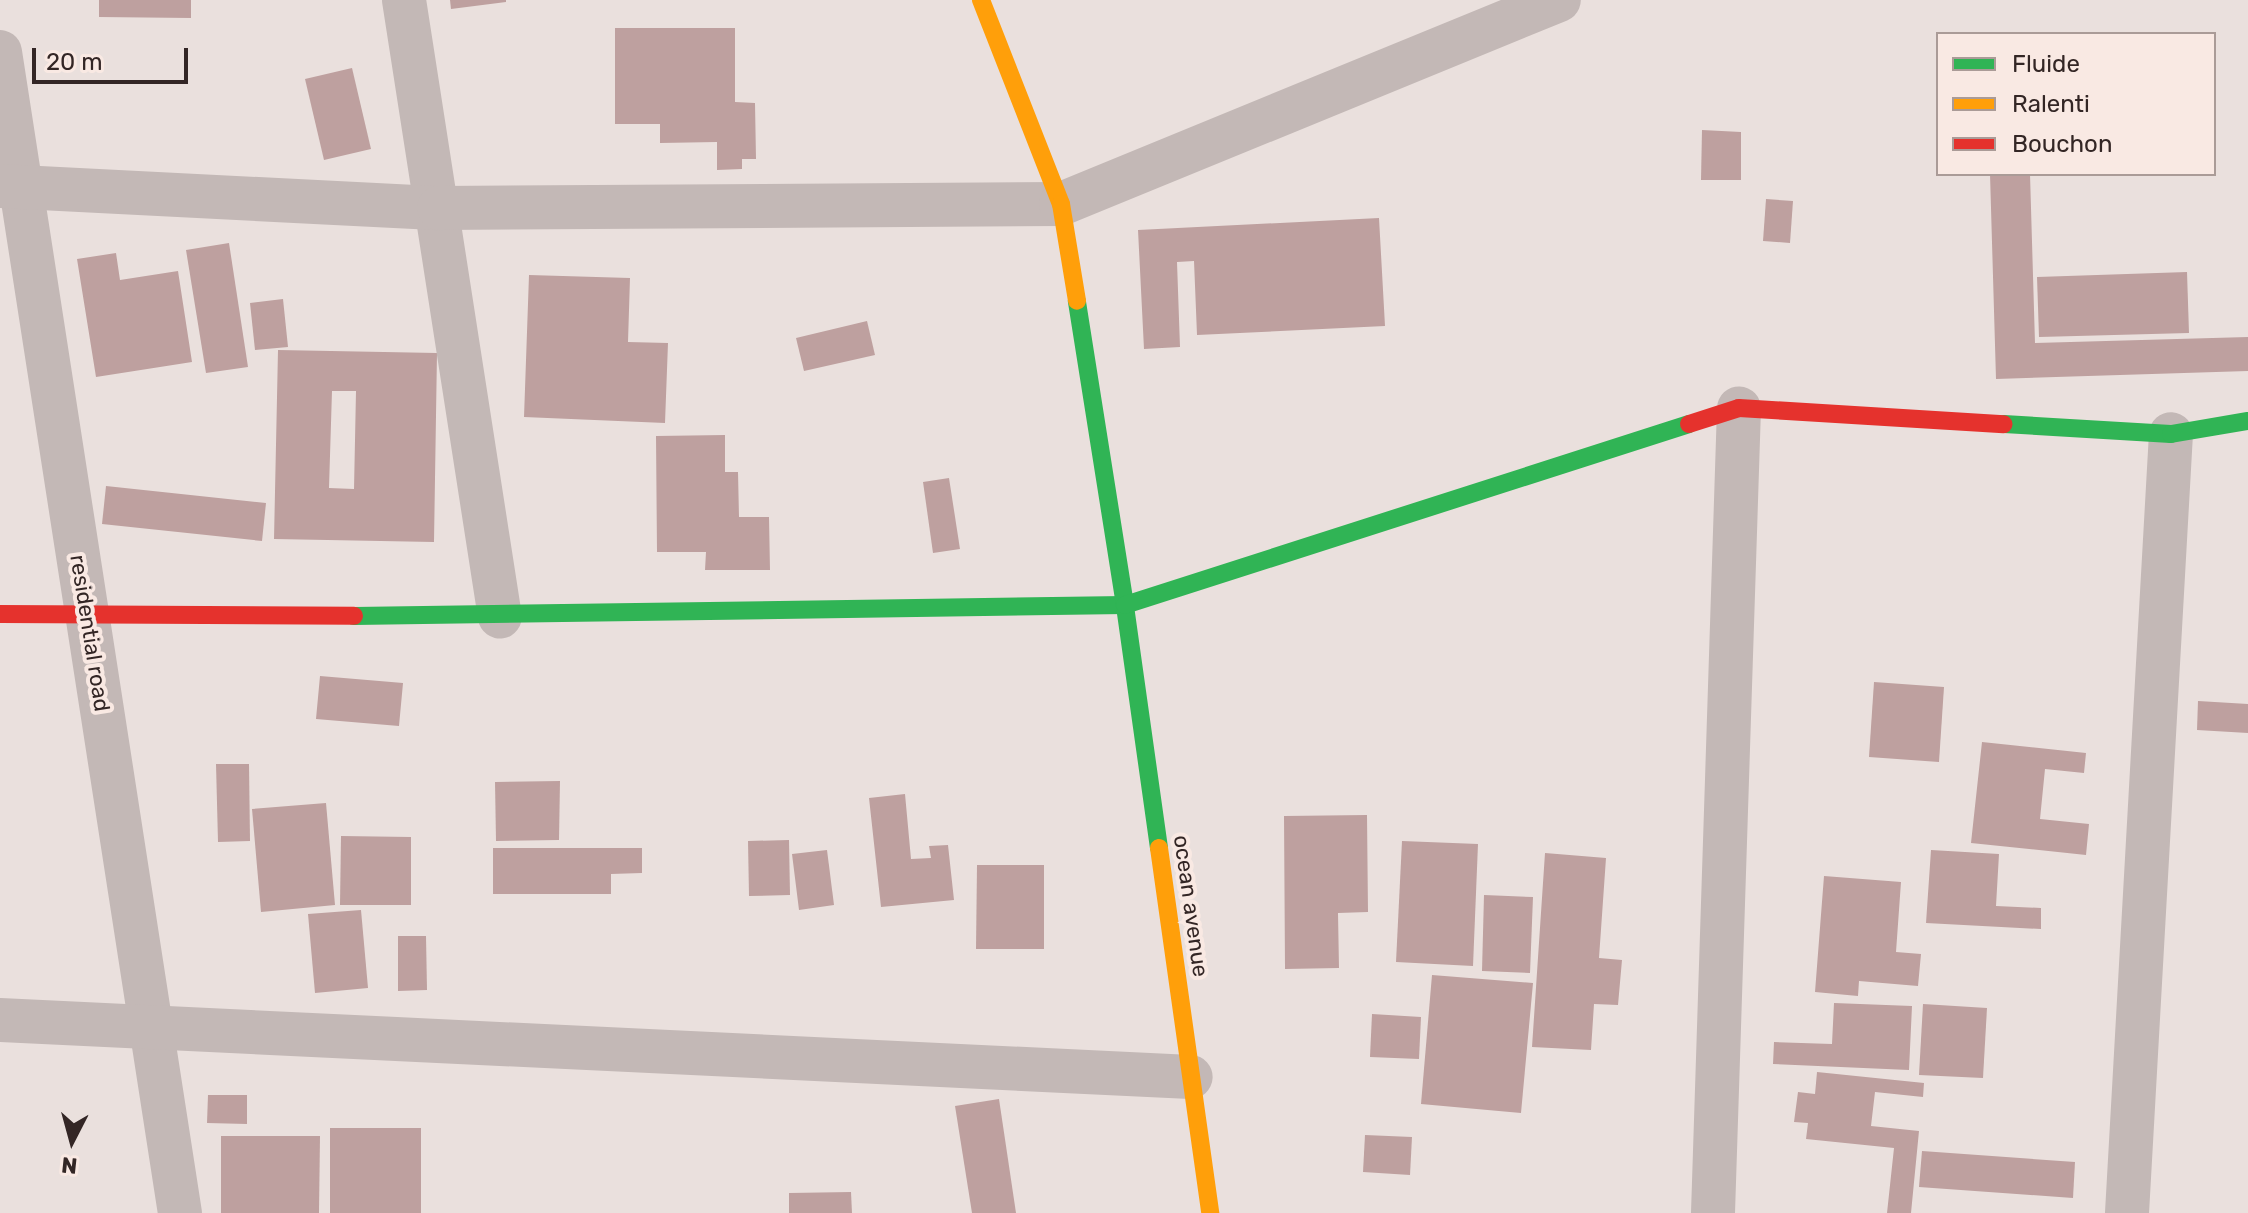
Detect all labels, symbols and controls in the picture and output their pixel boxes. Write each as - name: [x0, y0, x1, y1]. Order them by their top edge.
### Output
- scale bar: [36, 32, 192, 82]
- legend: [1936, 32, 2216, 176]
- text: 20 m: [46, 48, 103, 76]
- text: Fluide: [2012, 50, 2080, 78]
- text: Ralenti: [2012, 90, 2090, 118]
- text: Bouchon: [2012, 130, 2112, 158]
- street label: residential road: [65, 553, 115, 713]
- street label: ocean avenue: [1168, 833, 1214, 979]
- north arrow: [32, 1101, 112, 1181]
- text: N: [60, 1151, 79, 1180]

